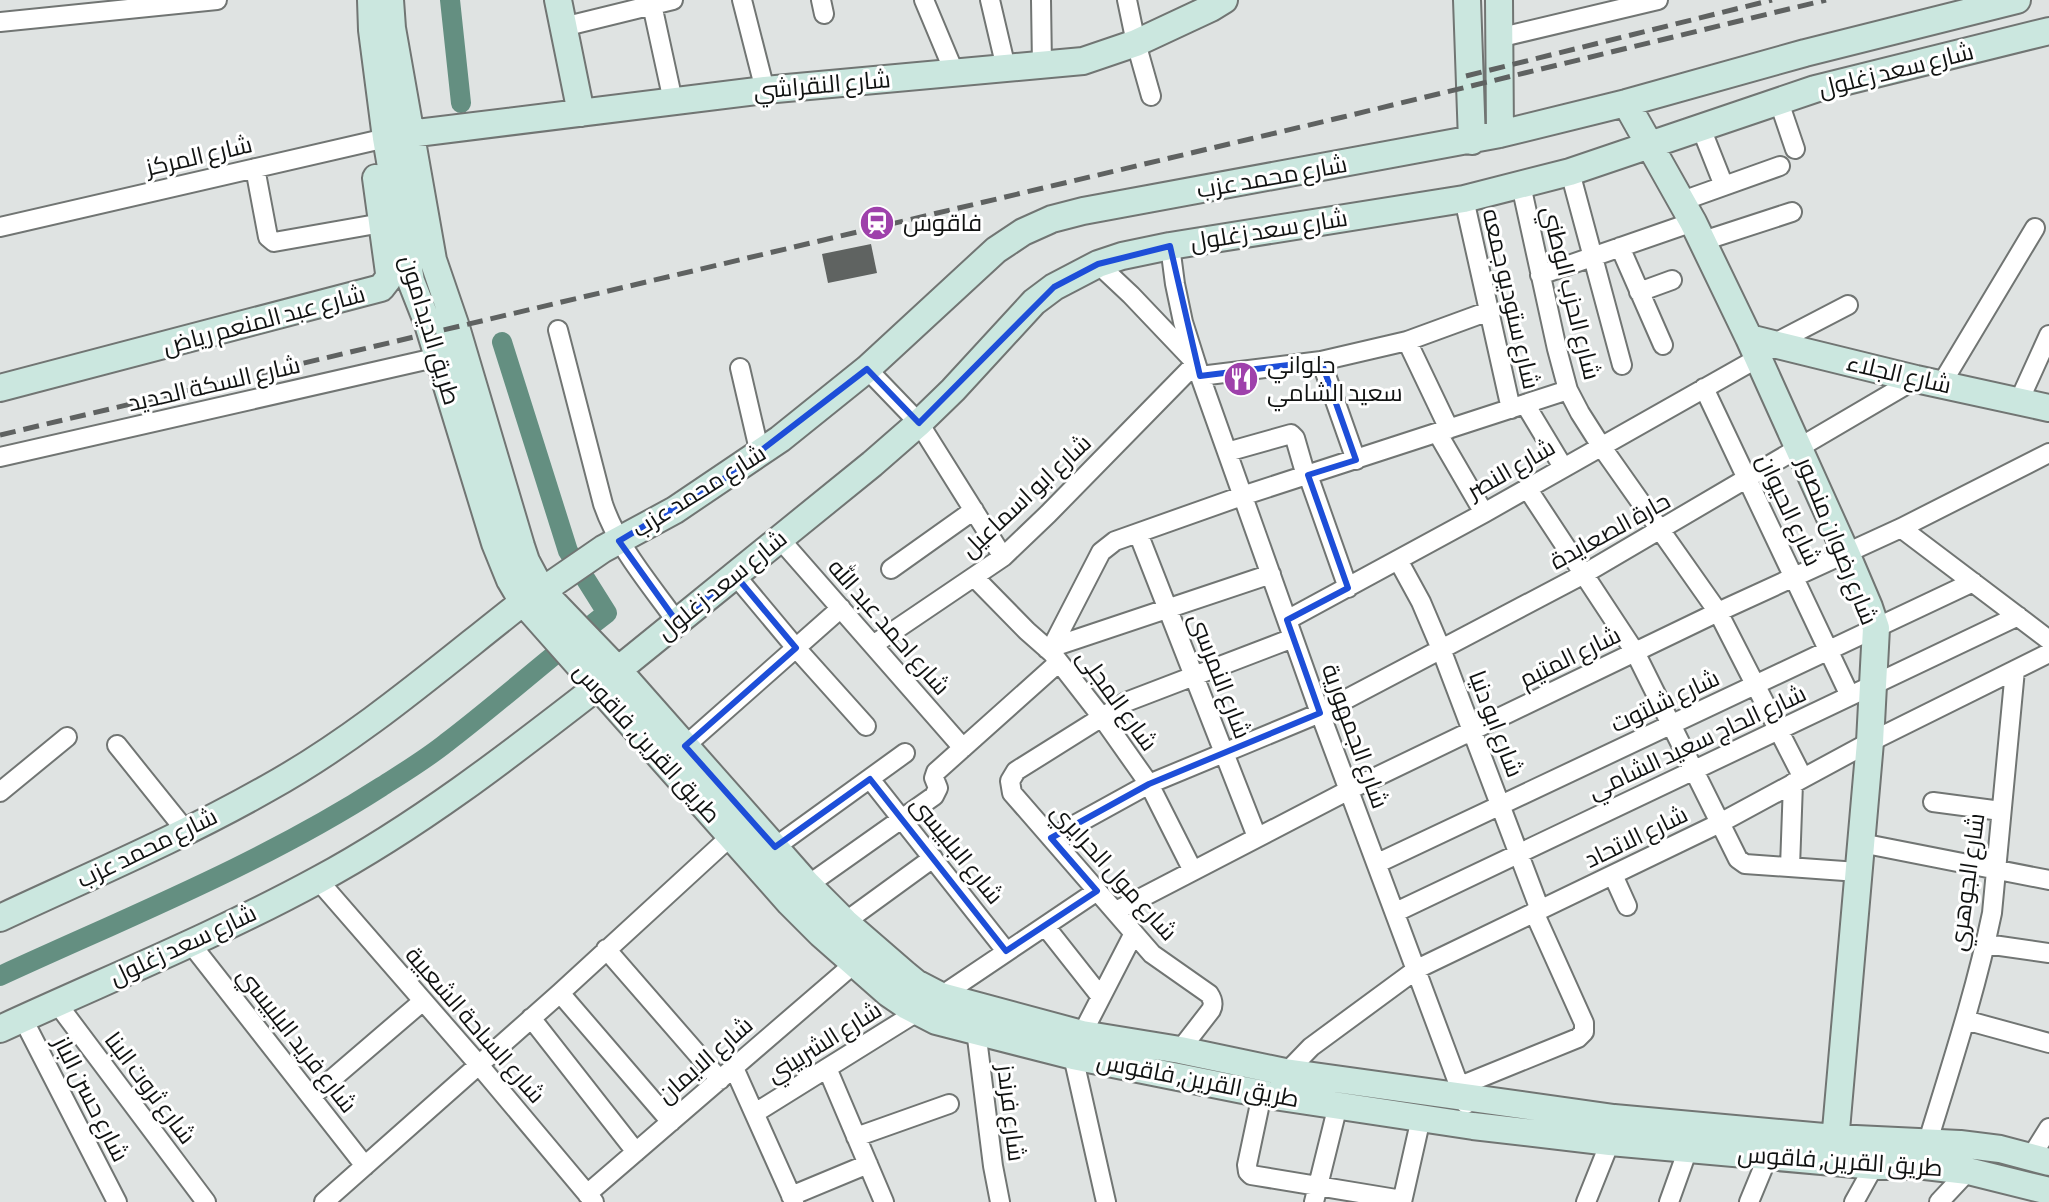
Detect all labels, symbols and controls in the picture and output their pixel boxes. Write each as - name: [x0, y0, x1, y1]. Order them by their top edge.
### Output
- street label: شارع سعد زغلول: [1816, 37, 1977, 105]
- street label: شارع النقراشي: [752, 65, 892, 109]
- street label: شارع المركز: [141, 130, 255, 184]
- street label: شارع محمد عزب: [1195, 150, 1350, 206]
- street label: شارع الحزب الوطني: [1531, 203, 1606, 384]
- station icon: فاقوس: [858, 204, 896, 242]
- street label: شارع سعد زغلول: [1188, 204, 1350, 258]
- street label: شارع ستوديو جمعه: [1475, 206, 1545, 392]
- place label: فاقوس: [903, 209, 982, 237]
- street label: طريق الديدامون: [393, 252, 466, 408]
- street label: شارع عبد المنعم رياض: [160, 280, 369, 362]
- street label: شارع الجلاء: [1844, 348, 1954, 402]
- street label: شارع السكة الحديد: [125, 351, 303, 419]
- place label: حلواني سعيد الشامي: [1267, 351, 1403, 412]
- restaurant icon: حلواني سعيد الشامي: [1222, 360, 1260, 398]
- street label: شارع ابو اسماعيل: [955, 429, 1098, 565]
- street label: شارع النصر: [1460, 433, 1561, 508]
- street label: شارع محمد عزب: [627, 439, 772, 545]
- street label: شارع الحيوان: [1749, 449, 1827, 571]
- street label: شارع رضوان منصور: [1788, 451, 1883, 630]
- street label: حارة الصعايدة: [1545, 486, 1675, 575]
- street label: شارع سعد زغلول: [651, 524, 794, 647]
- street label: شارع احمد عبد الله: [821, 552, 957, 702]
- street label: شارع النمرسى: [1181, 609, 1257, 743]
- street label: شارع المتيم: [1515, 621, 1626, 695]
- street label: شارع المجلى: [1069, 644, 1163, 757]
- street label: طريق القرين, فاقوس: [567, 657, 726, 829]
- street label: شارع الجمهورية: [1314, 660, 1394, 813]
- street label: شارع شلتوت: [1606, 664, 1725, 740]
- street label: شارع ابو دنيا: [1461, 667, 1529, 782]
- street label: شارع الحاج سعيد الشامي: [1584, 679, 1813, 809]
- street label: شارع البلبيسى: [903, 790, 1009, 911]
- street label: شارع مول الحرايري: [1042, 798, 1183, 949]
- street label: شارع الاتحاد: [1580, 800, 1693, 876]
- street label: شارع محمد عزب: [72, 802, 222, 896]
- street label: شارع الجوهري: [1943, 811, 1994, 953]
- street label: شارع سعد زغلول: [105, 899, 262, 993]
- street label: شارع الساحة الشعبية: [398, 941, 551, 1110]
- street label: شارع فريد البلبيسي: [228, 962, 363, 1121]
- street label: شارع الشربيني: [761, 996, 889, 1093]
- street label: شارع الايمان: [652, 1011, 760, 1111]
- street label: شارع ثروت البنا: [97, 1026, 201, 1151]
- street label: شارع حسن الباز: [45, 1030, 135, 1167]
- street label: طريق القرين, فاقوس: [1094, 1047, 1302, 1114]
- street label: شارع فرندز: [989, 1061, 1031, 1163]
- street label: طريق القرين, فاقوس: [1736, 1140, 1943, 1183]

